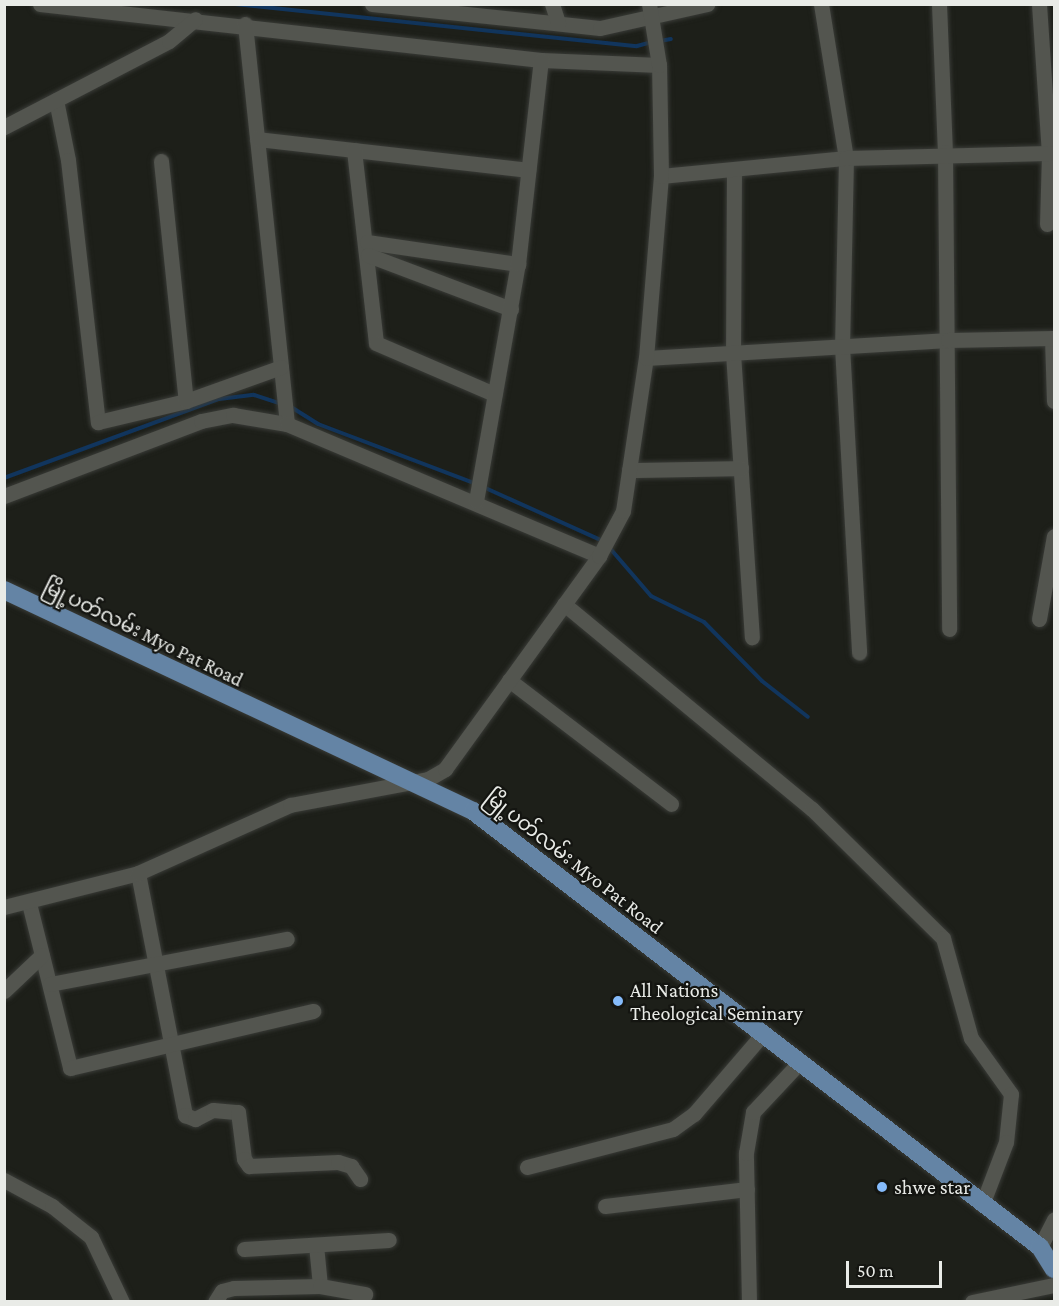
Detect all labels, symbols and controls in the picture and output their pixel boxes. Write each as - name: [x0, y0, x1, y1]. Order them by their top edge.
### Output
- street label: မြို့ပတ်လမ်း Myo Pat Road: [39, 574, 247, 692]
- street label: မြို့ပတ်လမ်း Myo Pat Road: [480, 785, 668, 939]
- place label: All Nations Theological Seminary: [630, 978, 803, 1025]
- marker: All Nations Theological Seminary: [611, 994, 625, 1008]
- place label: shwe star: [894, 1175, 970, 1199]
- marker: shwe star: [875, 1180, 889, 1194]
- scale bar: [849, 1249, 945, 1287]
- text: 50 m: [857, 1261, 894, 1281]

